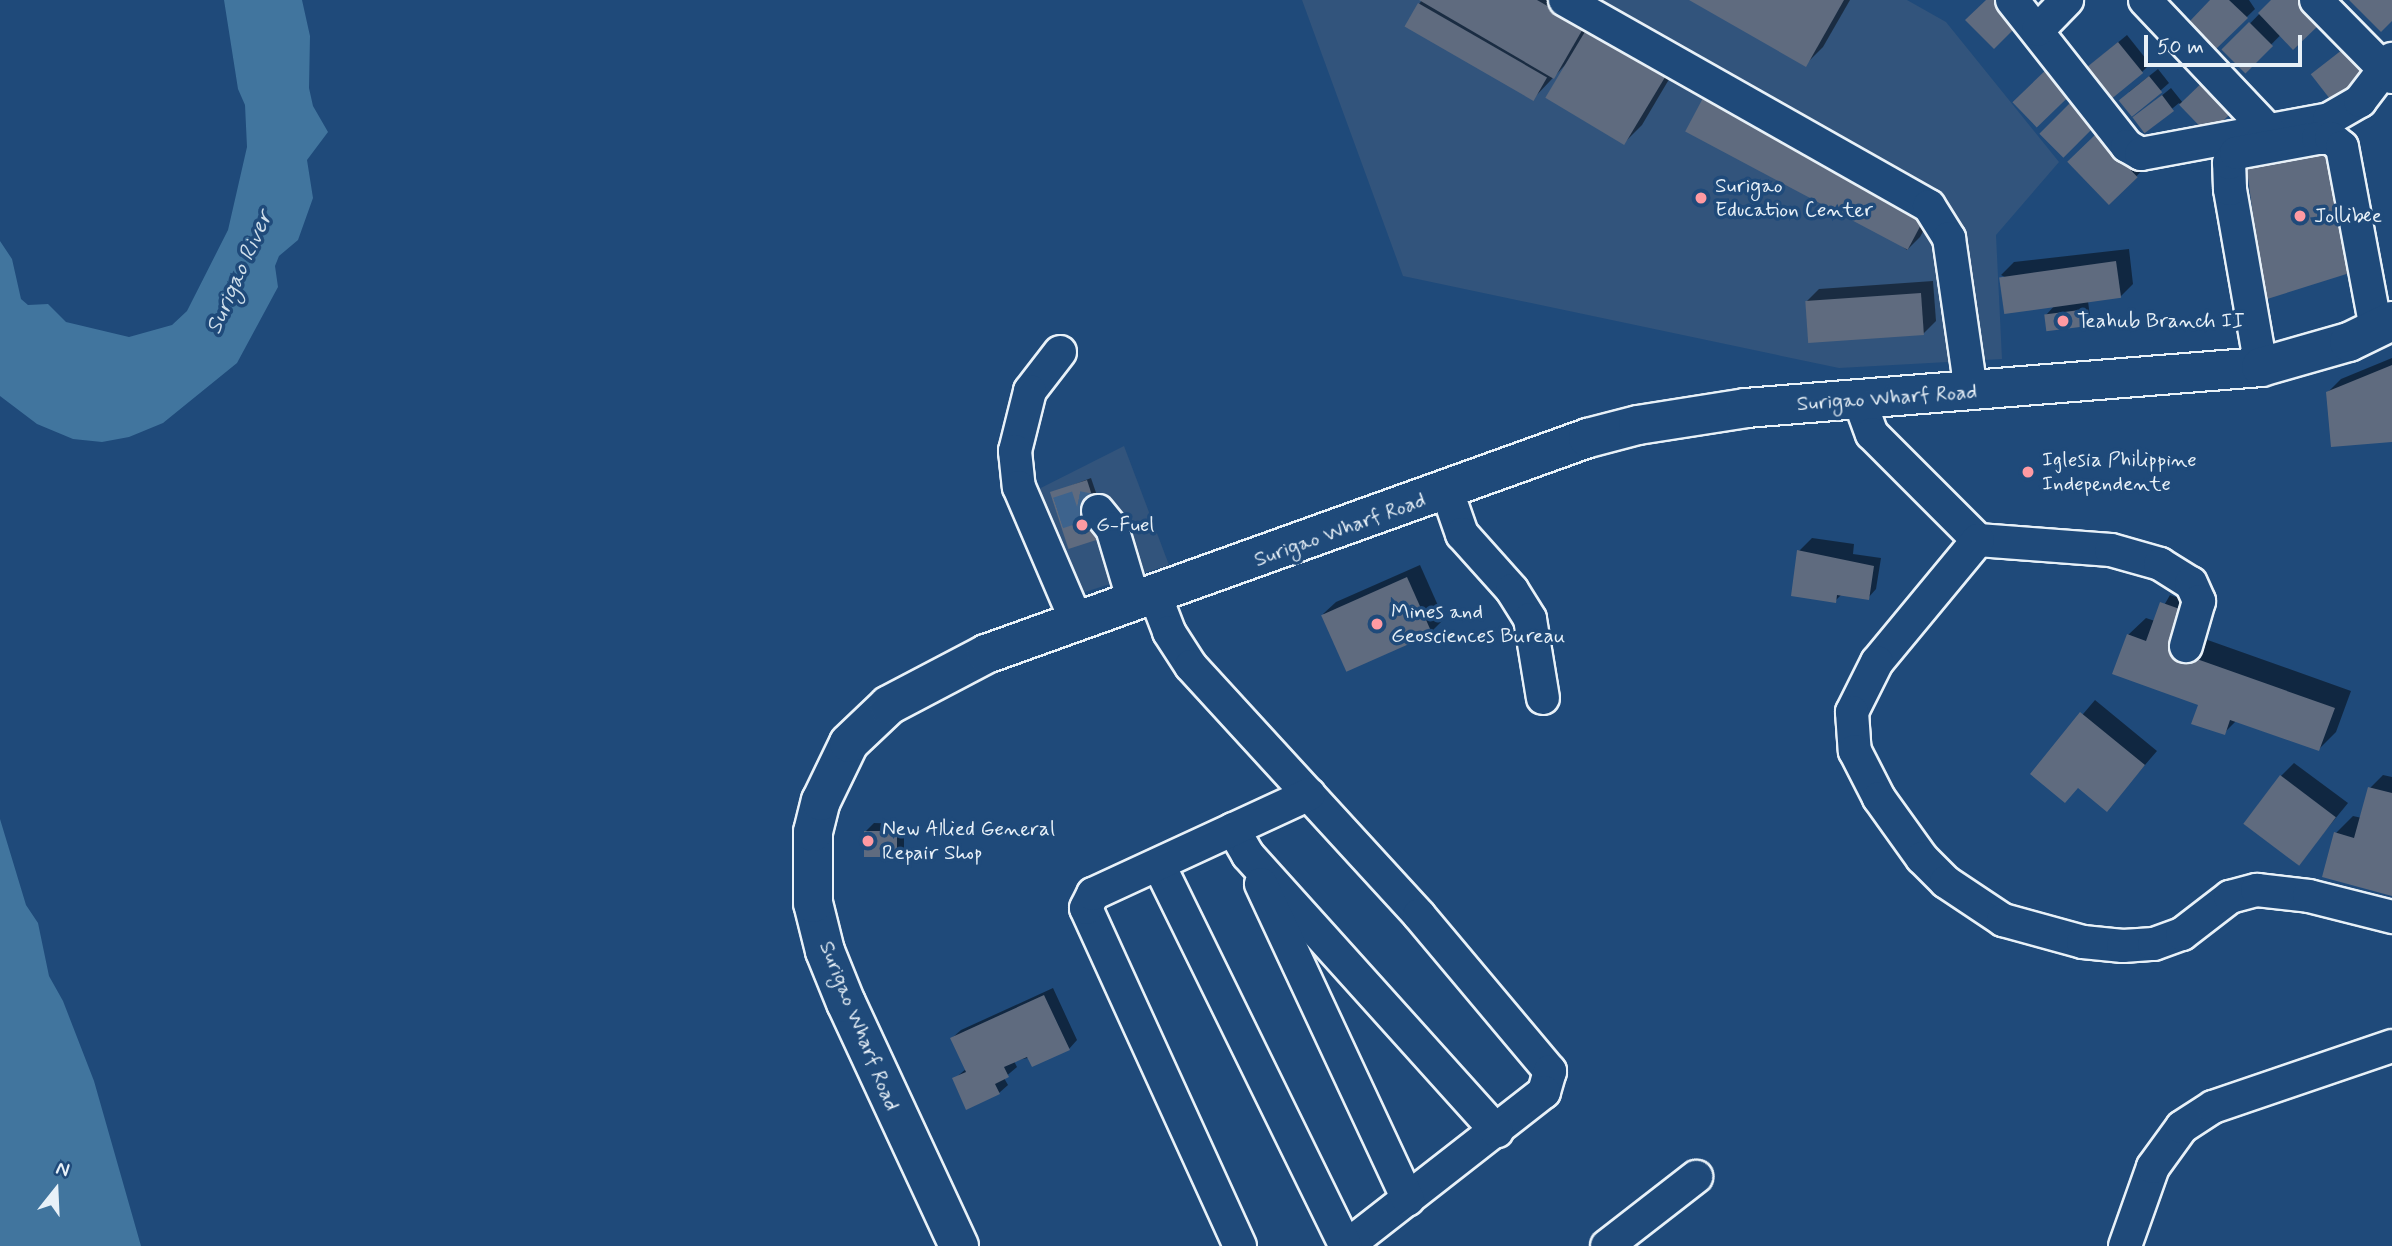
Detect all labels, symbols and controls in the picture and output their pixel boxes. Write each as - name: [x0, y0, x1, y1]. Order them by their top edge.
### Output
- scale bar: [2147, 21, 2304, 65]
- text: 50 m: [2157, 33, 2204, 61]
- place label: Surigao Education Center: [1715, 173, 1870, 223]
- marker: Surigao Education Center: [1693, 190, 1709, 206]
- place label: Jollibee: [2314, 203, 2382, 229]
- water label: Surigao River: [201, 207, 279, 339]
- marker: Jollibee: [2292, 208, 2308, 224]
- place label: Teahub Branch II: [2077, 308, 2245, 334]
- marker: Teahub Branch II: [2055, 313, 2071, 329]
- street label: Surigao Wharf Road: [1796, 379, 1978, 417]
- place label: Iglesia Philippine Independente: [2042, 447, 2197, 497]
- marker: Iglesia Philippine Independente: [2020, 464, 2036, 480]
- street label: Surigao Wharf Road: [1250, 487, 1430, 573]
- place label: G-Fuel: [1096, 512, 1154, 538]
- marker: G-Fuel: [1074, 517, 1090, 533]
- place label: Mines and Geosciences Bureau: [1391, 599, 1564, 649]
- marker: Mines and Geosciences Bureau: [1369, 616, 1385, 632]
- place label: New Allied General Repair Shop: [882, 816, 1054, 866]
- marker: New Allied General Repair Shop: [860, 833, 876, 849]
- street label: Surigao Wharf Road: [813, 937, 905, 1115]
- north arrow: [21, 1155, 91, 1225]
- text: N: [53, 1156, 73, 1183]

